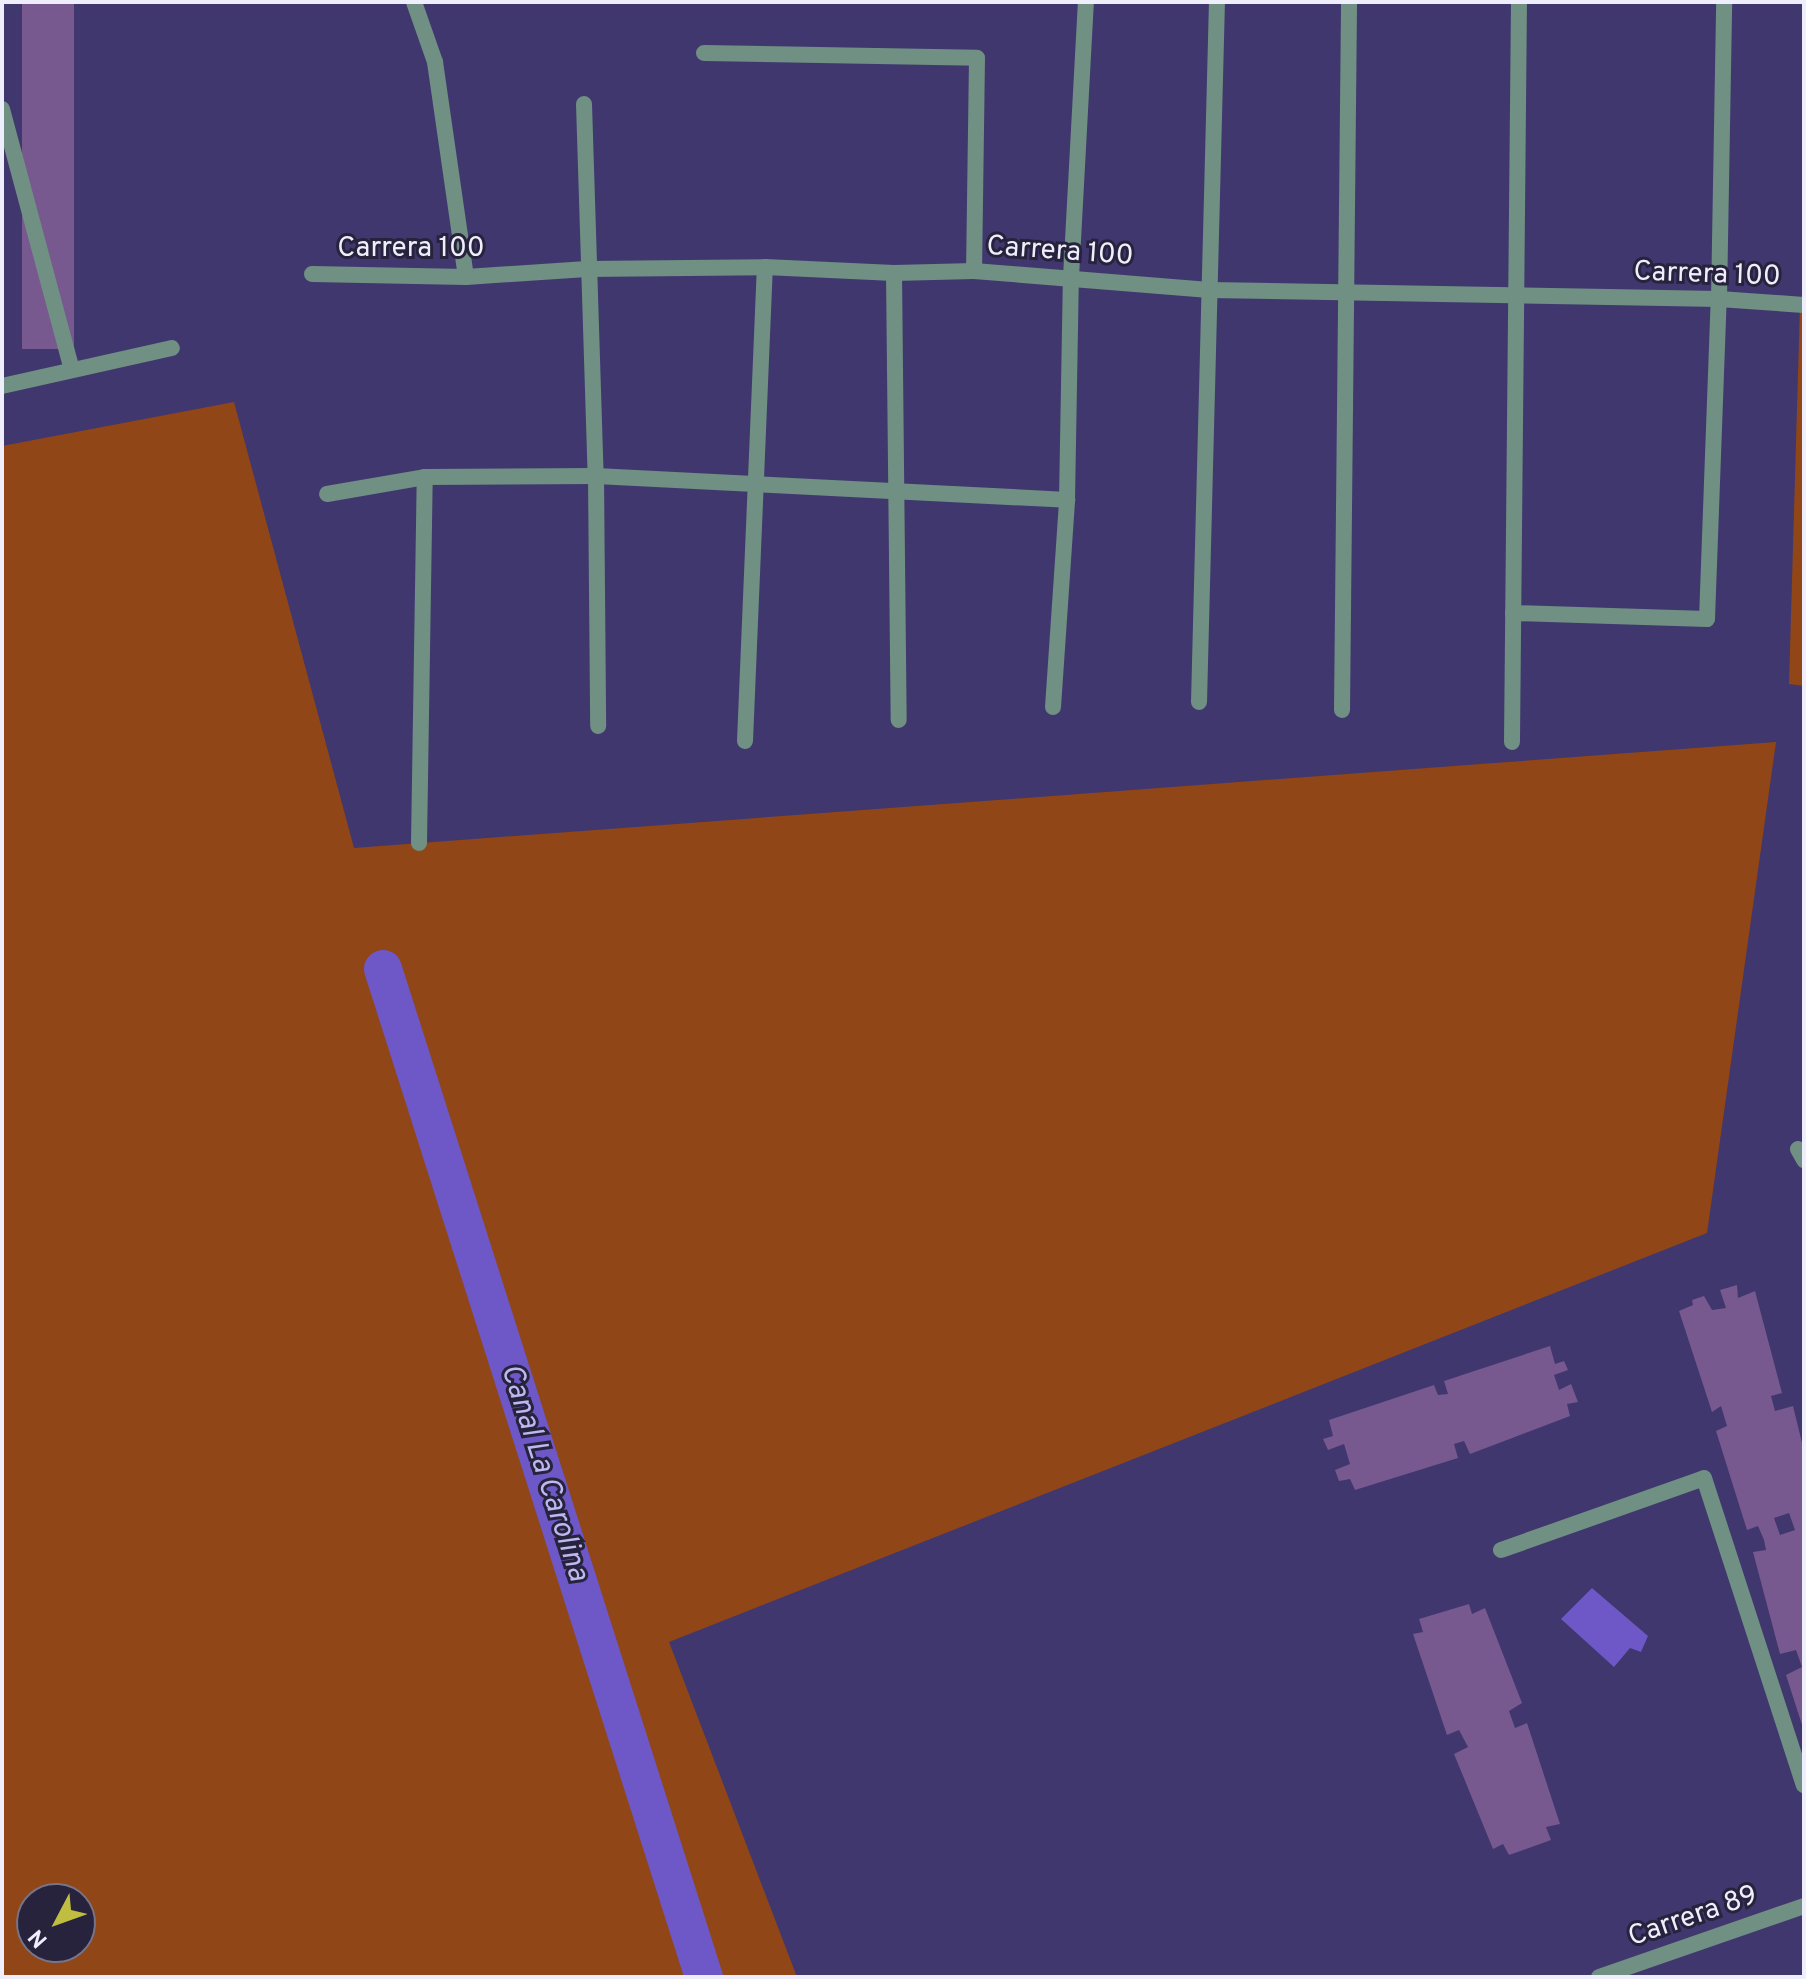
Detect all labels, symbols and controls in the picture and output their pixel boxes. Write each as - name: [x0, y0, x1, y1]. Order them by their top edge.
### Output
- street label: Carrera 100: [985, 230, 1135, 274]
- street label: Carrera 100: [337, 232, 485, 266]
- street label: Carrera 100: [1633, 256, 1781, 294]
- water label: Canal La Carolina: [491, 1360, 595, 1586]
- street label: Carrera 89: [1624, 1879, 1762, 1955]
- north arrow: [16, 1883, 96, 1963]
- text: N: [24, 1923, 54, 1953]

